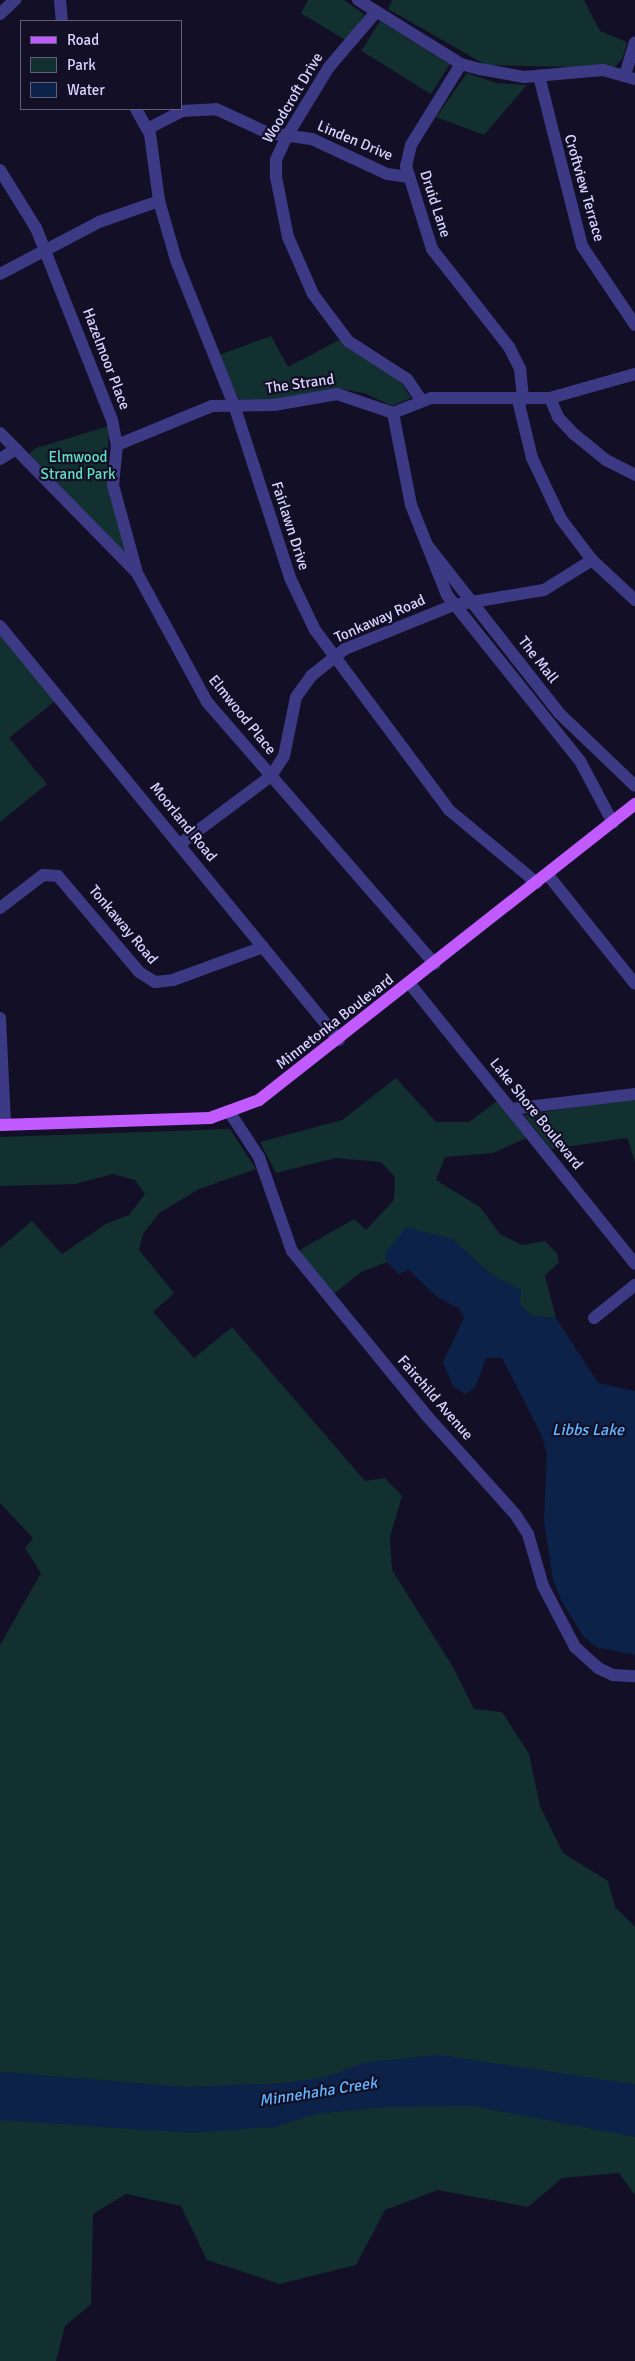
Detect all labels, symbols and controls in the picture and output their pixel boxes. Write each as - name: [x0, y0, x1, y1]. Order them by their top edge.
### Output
- legend: [20, 20, 182, 110]
- text: Road: [67, 31, 99, 49]
- street label: Woodcroft Drive: [259, 49, 327, 147]
- text: Park: [67, 56, 96, 74]
- text: Water: [67, 81, 105, 99]
- street label: Linden Drive: [315, 117, 395, 165]
- street label: Croftview Terrace: [560, 132, 608, 244]
- street label: Druid Lane: [416, 168, 454, 240]
- street label: Hazelmoor Place: [78, 306, 134, 412]
- street label: The Strand: [265, 370, 335, 398]
- park label: Elmwood Strand Park: [41, 448, 115, 483]
- street label: Fairlawn Drive: [267, 479, 313, 573]
- street label: Tonkaway Road: [332, 591, 428, 647]
- street label: The Mall: [514, 633, 562, 687]
- street label: Elmwood Place: [204, 672, 280, 758]
- street label: Moorland Road: [146, 779, 220, 865]
- street label: Tonkaway Road: [85, 882, 161, 968]
- street label: Minnetonka Boulevard: [273, 971, 397, 1073]
- street label: Lake Shore Boulevard: [486, 1055, 586, 1173]
- street label: Fairchild Avenue: [393, 1352, 477, 1444]
- water label: Libbs Lake: [552, 1420, 624, 1440]
- water label: Minnehaha Creek: [258, 2073, 378, 2111]

